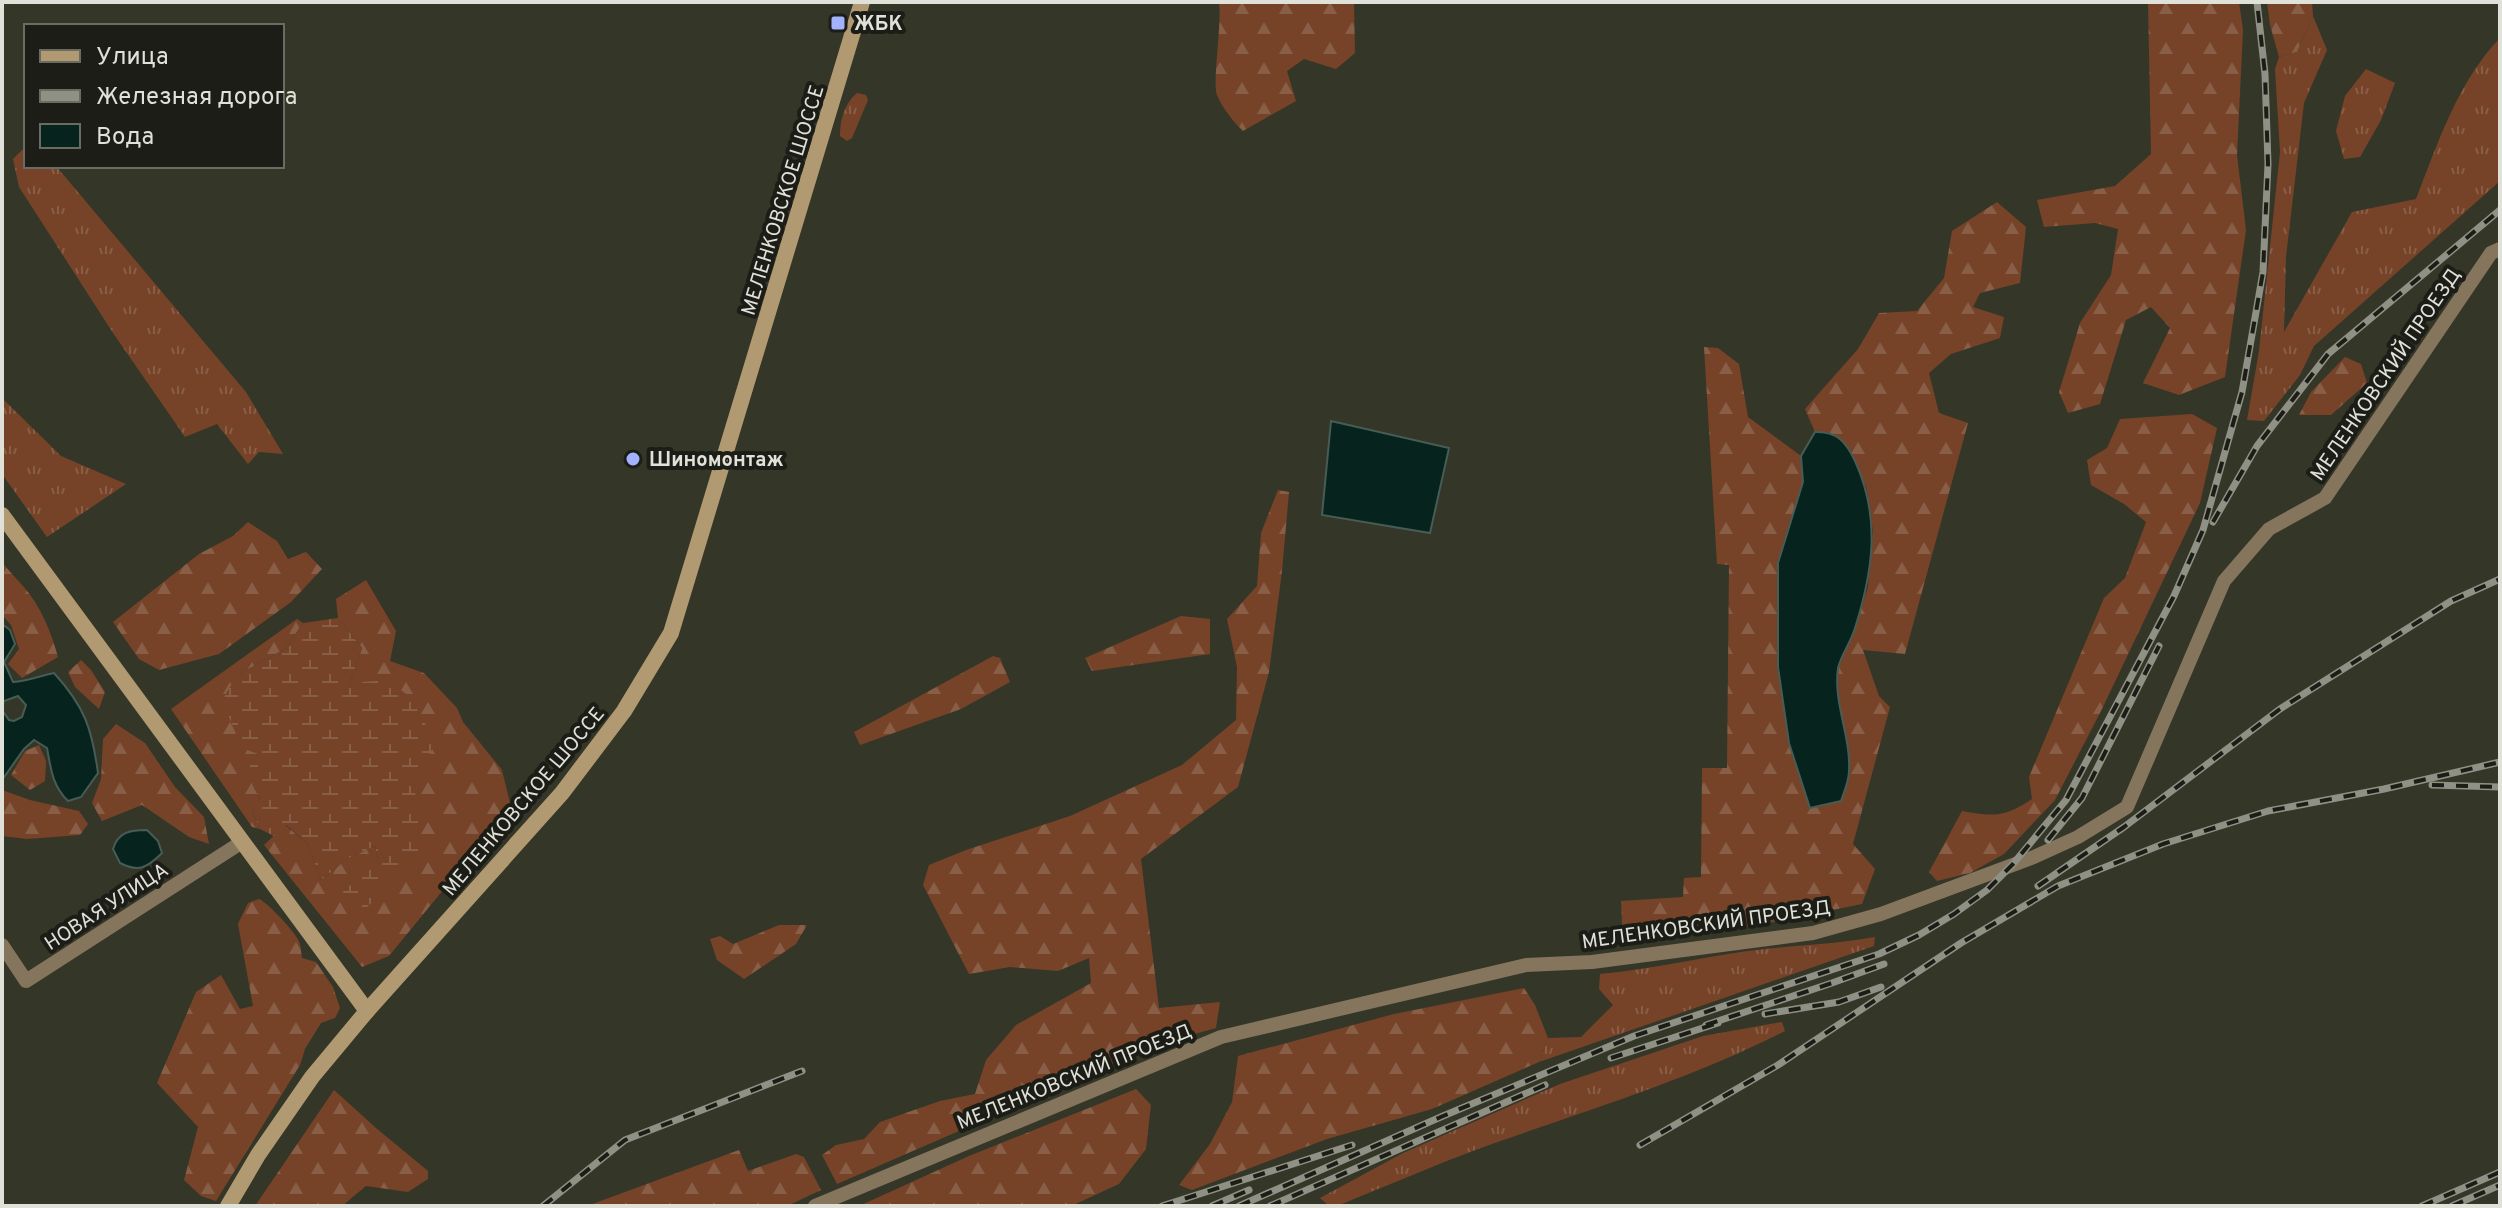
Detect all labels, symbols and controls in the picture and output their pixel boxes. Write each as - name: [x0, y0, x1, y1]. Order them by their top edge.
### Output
- place label: ЖБК: [854, 12, 903, 38]
- marker: ЖБК: [829, 14, 847, 32]
- legend: [24, 24, 284, 168]
- text: Улица: [96, 43, 169, 73]
- street label: МЕЛЕНКОВСКОЕ ШОССЕ: [737, 82, 831, 319]
- text: Железная дорога: [96, 83, 297, 113]
- text: Вода: [96, 123, 154, 153]
- street label: МЕЛЕНКОВСКИЙ ПРОЕЗД: [2304, 263, 2468, 486]
- place label: Шиномонтаж: [649, 448, 784, 474]
- marker: Шиномонтаж: [624, 450, 642, 468]
- street label: МЕЛЕНКОВСКОЕ ШОССЕ: [438, 702, 611, 902]
- street label: НОВАЯ УЛИЦА: [40, 858, 174, 957]
- street label: МЕЛЕНКОВСКИЙ ПРОЕЗД: [1580, 894, 1832, 956]
- street label: МЕЛЕНКОВСКИЙ ПРОЕЗД: [953, 1017, 1196, 1137]

